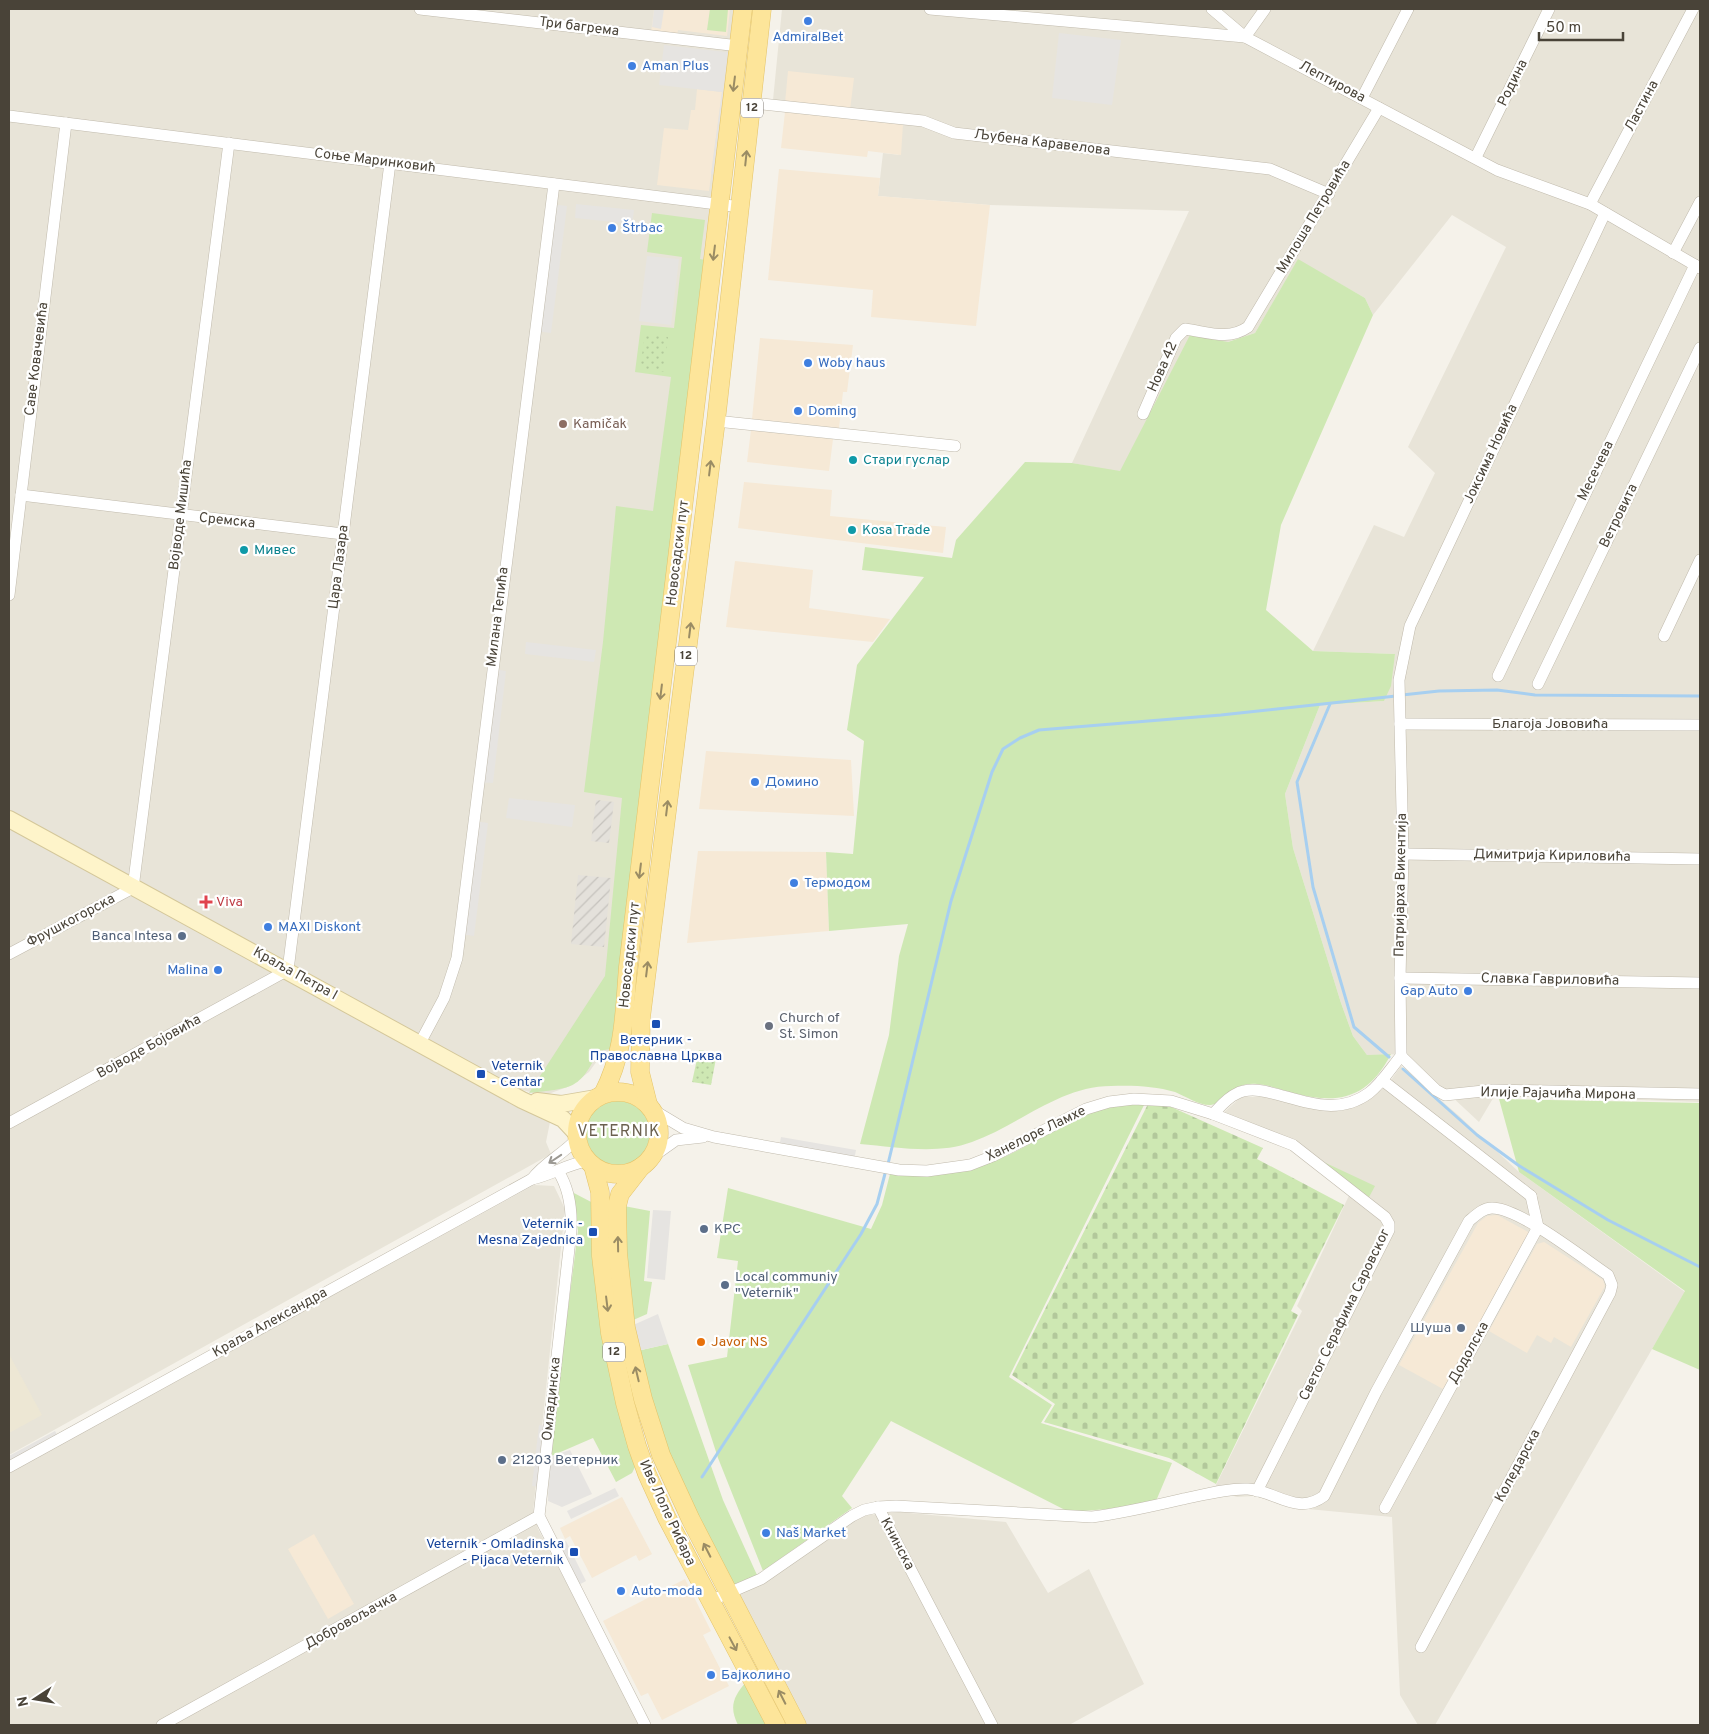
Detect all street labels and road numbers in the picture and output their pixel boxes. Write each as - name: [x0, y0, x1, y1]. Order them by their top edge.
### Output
- street label: Три багрема: [538, 14, 620, 40]
- street label: Лептирова: [1296, 57, 1368, 107]
- street label: Родина: [1494, 57, 1532, 109]
- street label: Ластина: [1621, 78, 1663, 134]
- road number: 12: [741, 99, 763, 118]
- street label: Љубена Каравелова: [973, 126, 1111, 160]
- street label: Соње Маринковић: [313, 145, 437, 177]
- street label: Милоша Петровића: [1273, 157, 1355, 277]
- street label: Саве Ковачевића: [22, 301, 52, 417]
- street label: Нова 42: [1144, 339, 1182, 395]
- street label: Јоксима Новића: [1460, 401, 1522, 507]
- street label: Месечева: [1574, 438, 1618, 504]
- street label: Војводе Мишића: [166, 459, 196, 571]
- street label: Ветровита: [1596, 481, 1642, 551]
- street label: Новосадски пут: [663, 499, 693, 607]
- street label: Сремска: [198, 510, 256, 532]
- street label: Цара Лазара: [325, 524, 353, 610]
- street label: Милана Тепића: [483, 566, 513, 668]
- road number: 12: [675, 646, 697, 666]
- street label: Благоја Јововића: [1492, 716, 1608, 733]
- street label: Патријарха Викентија: [1391, 813, 1411, 957]
- street label: Димитрија Кириловића: [1473, 846, 1631, 866]
- street label: Фрушкогорска: [24, 891, 118, 951]
- street label: Новосадски пут: [616, 901, 644, 1009]
- street label: Краља Петра I: [250, 944, 340, 1004]
- street label: Славка Гавриловића: [1481, 970, 1619, 990]
- street label: Војводе Бојовића: [94, 1011, 204, 1083]
- street label: Илије Рајачића Мирона: [1480, 1084, 1636, 1104]
- street label: Ханелоре Ламхе: [983, 1102, 1089, 1166]
- street label: Светог Серафима Саровског: [1296, 1226, 1394, 1404]
- street label: Краља Александра: [210, 1284, 330, 1362]
- street label: Додолска: [1445, 1319, 1493, 1387]
- road number: 12: [603, 1342, 625, 1361]
- street label: Омладинска: [539, 1356, 565, 1442]
- street label: Коледарска: [1492, 1427, 1544, 1505]
- street label: Иве Лоле Рибара: [635, 1457, 699, 1569]
- street label: Книнска: [876, 1515, 918, 1573]
- street label: Добровољачка: [302, 1589, 400, 1653]

